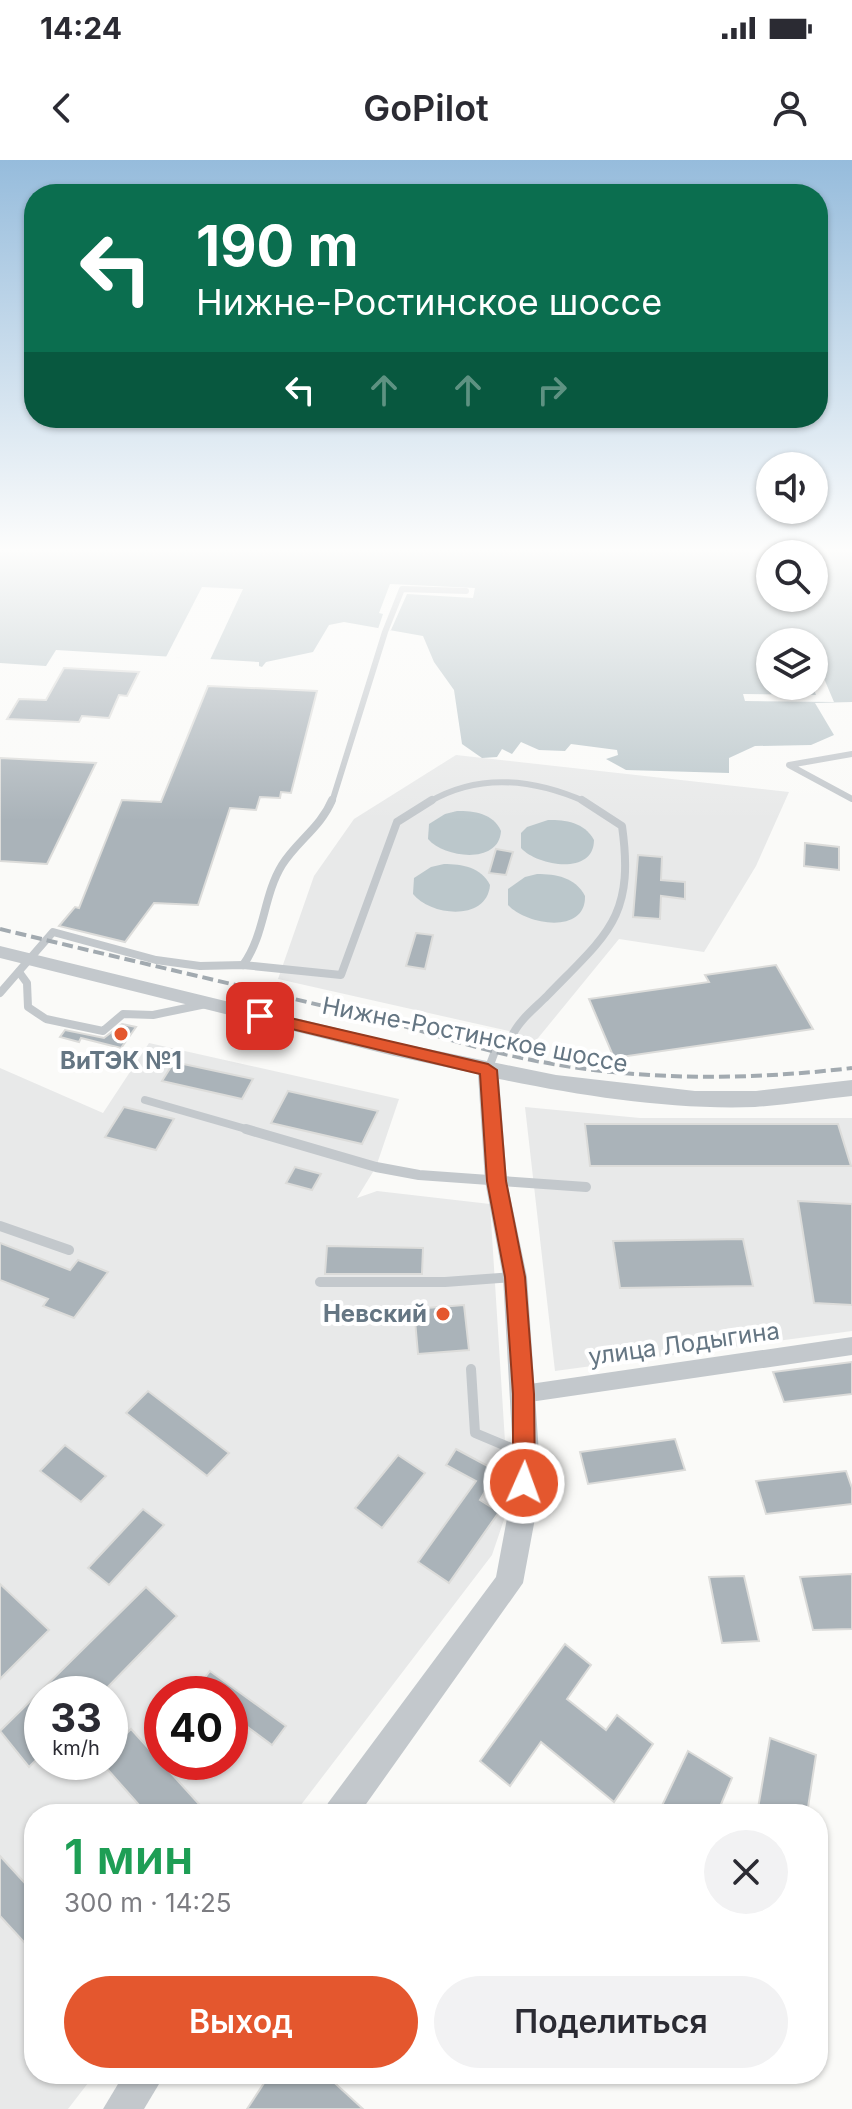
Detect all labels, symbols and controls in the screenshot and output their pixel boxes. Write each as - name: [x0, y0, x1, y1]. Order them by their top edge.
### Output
- text: 14:24: [40, 10, 122, 46]
- icon: back: [40, 86, 84, 130]
- text: GoPilot: [363, 86, 489, 130]
- icon: person: [768, 86, 812, 130]
- text: 190 m: [196, 212, 359, 280]
- icon: left: [64, 216, 168, 320]
- text: Нижне-Ростинское шоссе: [196, 280, 662, 324]
- icon: left: [278, 368, 322, 412]
- icon: ahead: [362, 368, 406, 412]
- icon: ahead: [446, 368, 490, 412]
- icon: right: [530, 368, 574, 412]
- map controls: [756, 452, 828, 700]
- button: sound: [756, 452, 828, 524]
- button: search: [756, 540, 828, 612]
- button: layers: [756, 628, 828, 700]
- pin: [226, 982, 294, 1050]
- street label: Нижне-Ростинское шоссе: [320, 991, 630, 1078]
- icon: arrive: [238, 994, 282, 1038]
- marker: ВиТЭК №1: [112, 1025, 130, 1043]
- place label: ВиТЭК №1: [60, 1046, 182, 1075]
- place label: Невский: [323, 1299, 427, 1328]
- marker: Невский: [434, 1305, 452, 1323]
- street label: улица Лодыгина: [586, 1316, 781, 1371]
- position arrow: [482, 1441, 566, 1525]
- speed limit sign: 40: [144, 1676, 248, 1780]
- text: 33: [50, 1693, 102, 1742]
- text: km/h: [52, 1736, 100, 1760]
- text: 1 мин: [64, 1827, 193, 1886]
- button: close: [704, 1830, 788, 1914]
- text: 300 m · 14:25: [64, 1887, 232, 1918]
- button: Выход: [64, 1976, 418, 2068]
- button: Поделиться: [434, 1976, 788, 2068]

